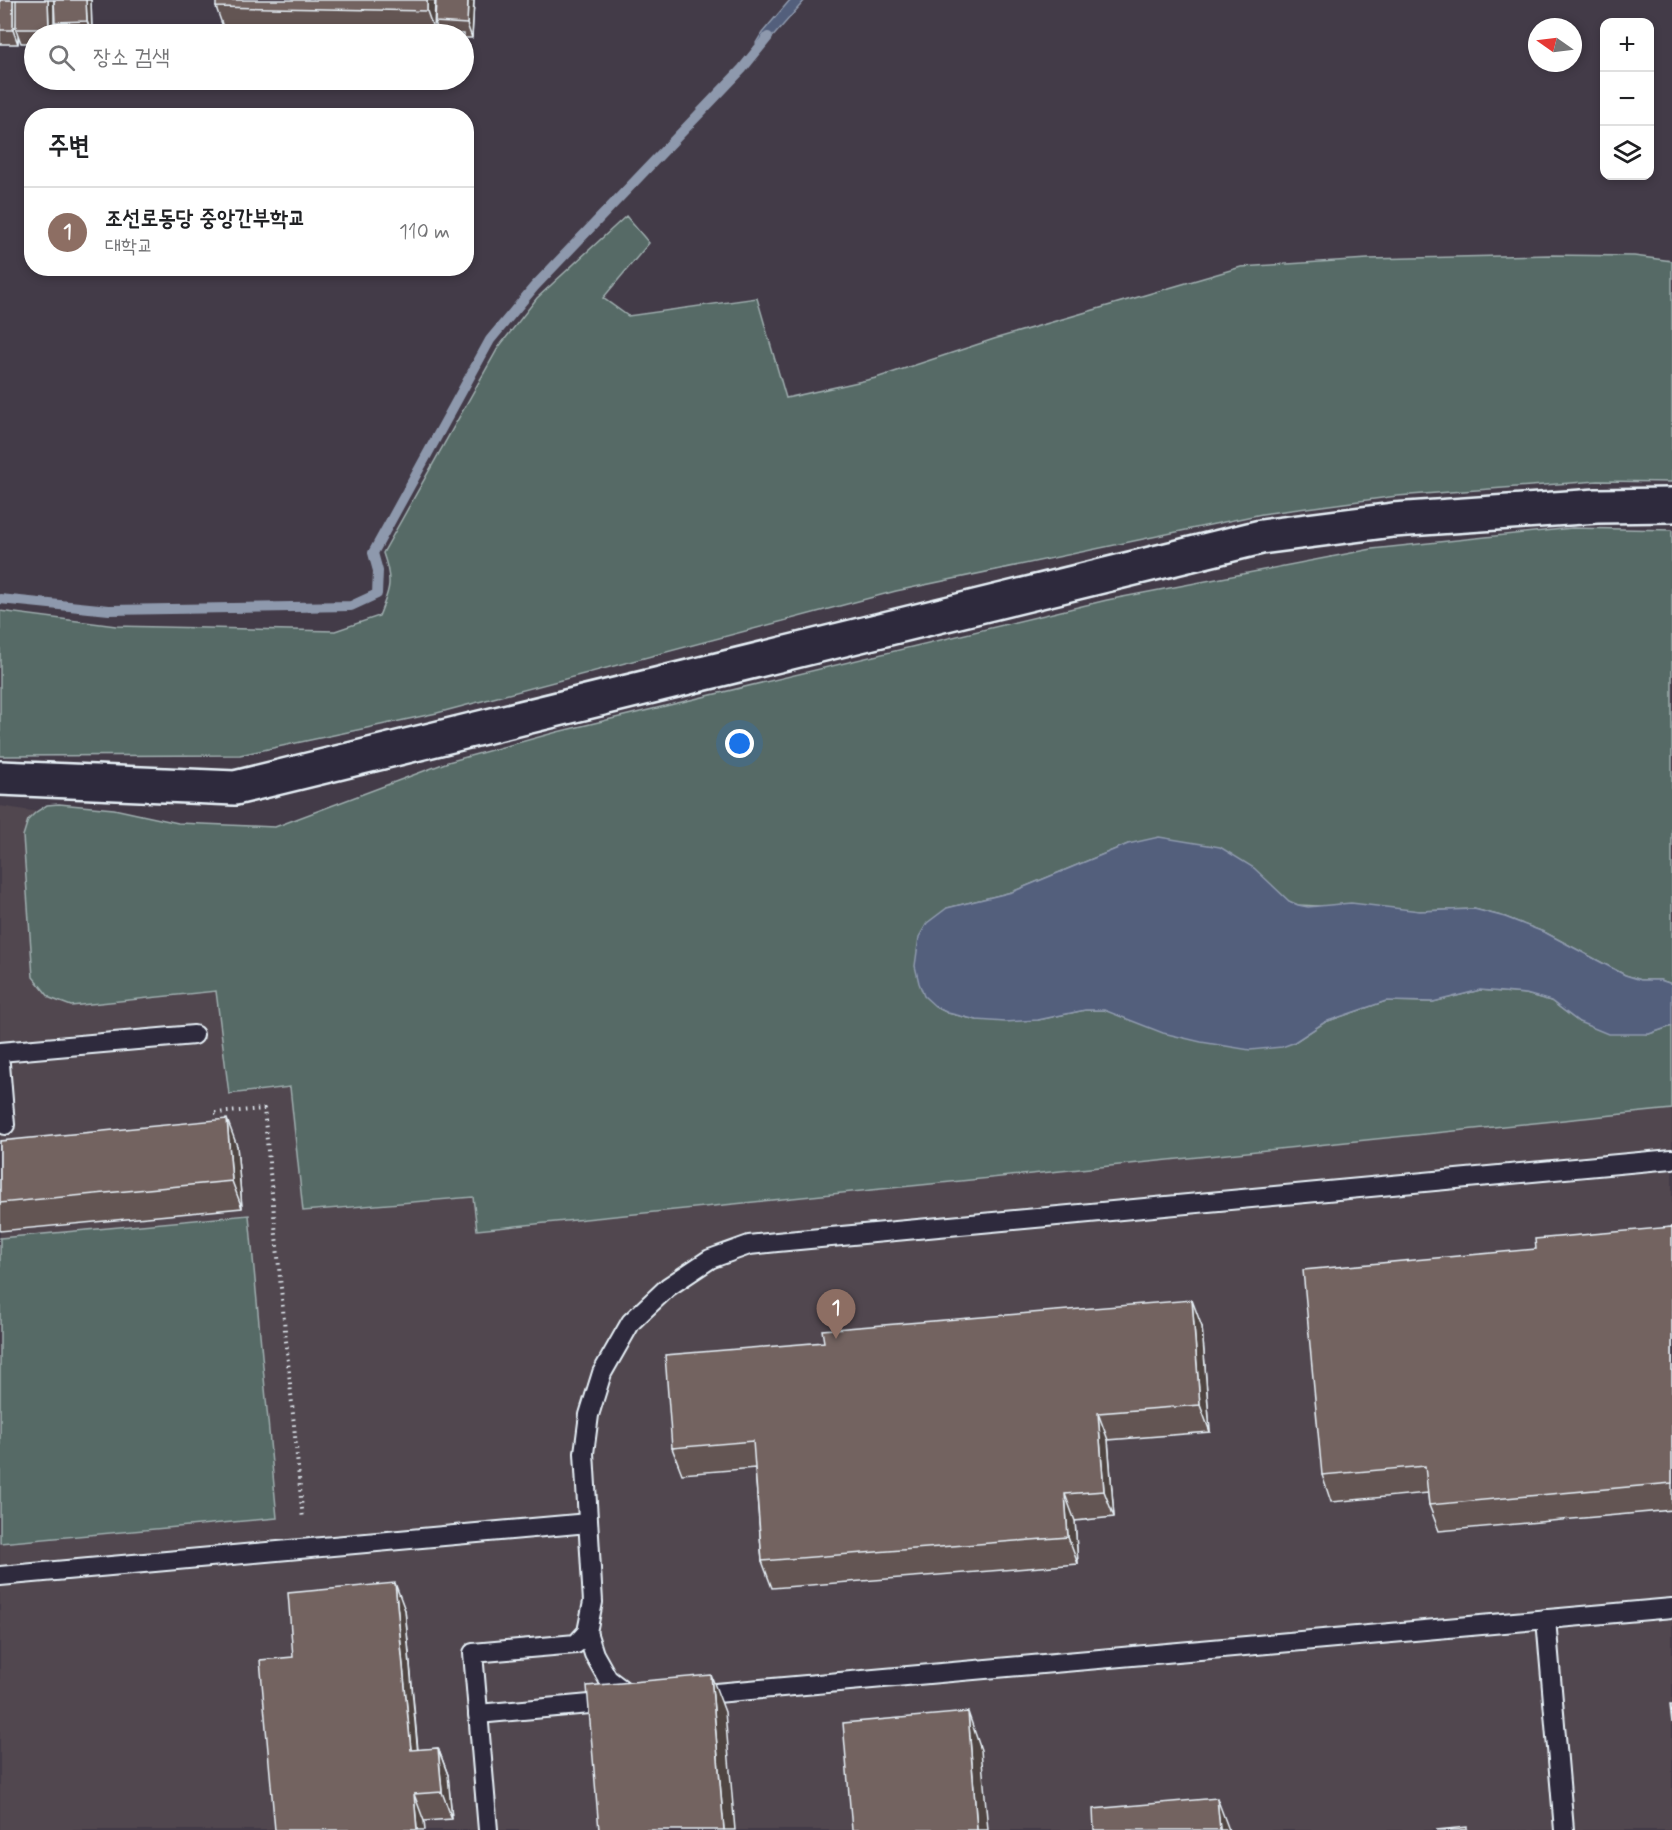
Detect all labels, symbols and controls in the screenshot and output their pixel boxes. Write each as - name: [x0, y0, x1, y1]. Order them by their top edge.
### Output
- north arrow: [1528, 18, 1582, 72]
- map controls: [1600, 18, 1654, 180]
- button: +: [1600, 18, 1654, 72]
- search box: [24, 24, 474, 90]
- icon: search: [45, 41, 78, 74]
- text: 장소 검색: [93, 44, 170, 72]
- button: −: [1600, 72, 1654, 126]
- button: layers: [1600, 126, 1654, 180]
- text: 주변: [48, 130, 90, 164]
- text: 조선로동당 중앙간부학교: [105, 205, 306, 233]
- text: 1: [63, 219, 72, 246]
- text: 110 m: [399, 219, 450, 246]
- text: 대학교: [105, 233, 153, 260]
- your location: [725, 729, 754, 758]
- pin: 1: [816, 1290, 856, 1339]

